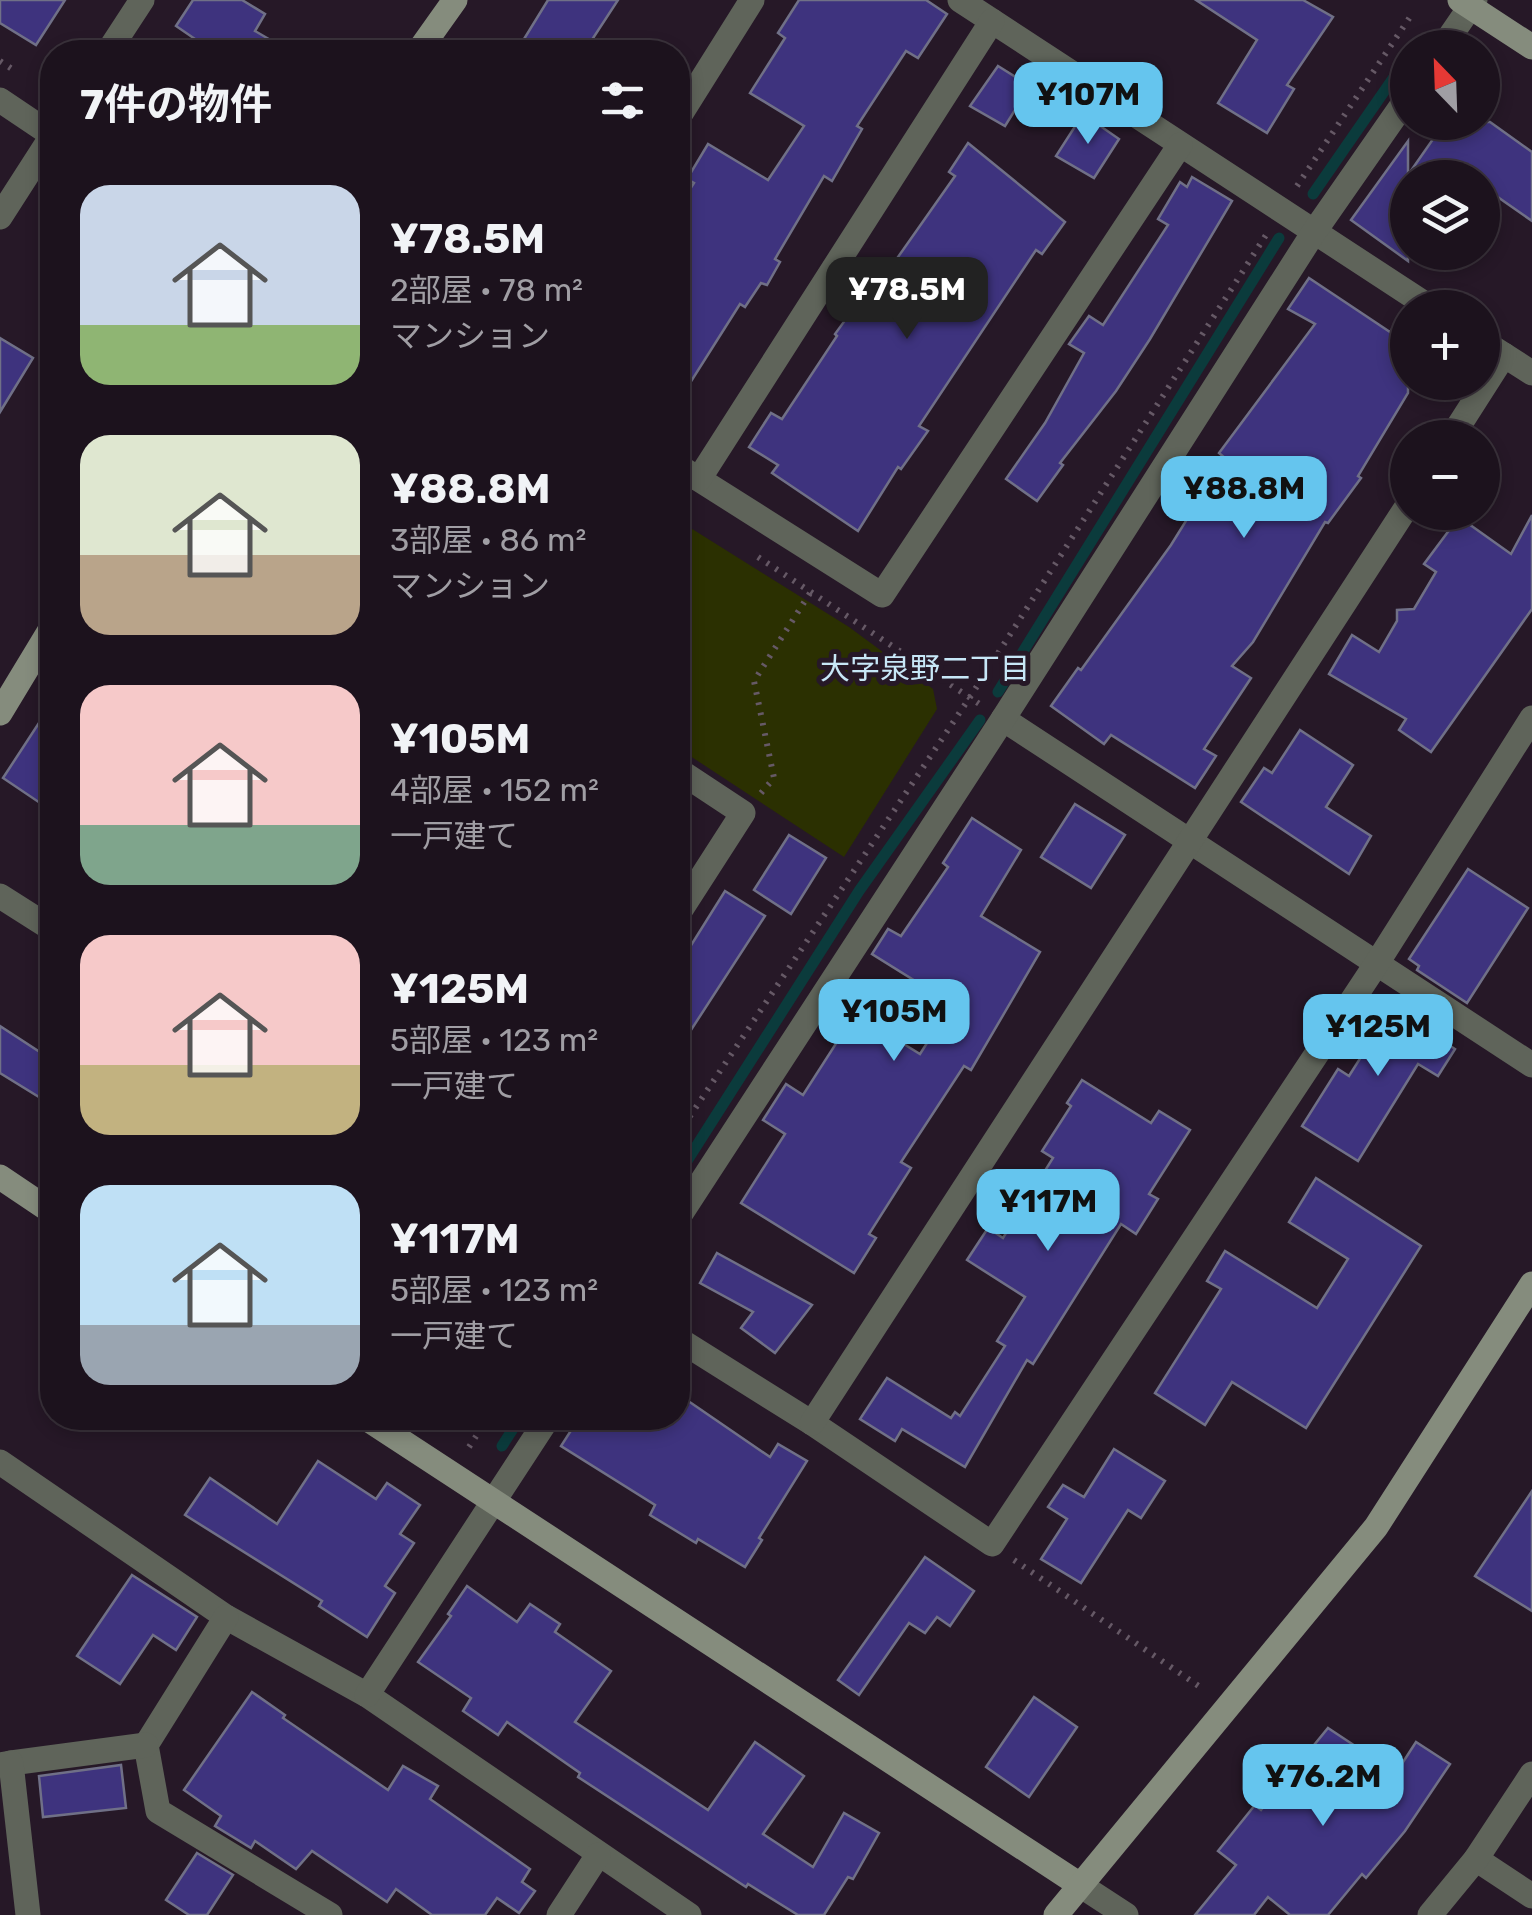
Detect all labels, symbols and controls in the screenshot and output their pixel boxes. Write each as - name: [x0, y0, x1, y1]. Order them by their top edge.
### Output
- north arrow: [1390, 30, 1500, 140]
- map controls: [1390, 30, 1500, 530]
- pin: ¥107M: [1018, 62, 1158, 147]
- icon: filters: [595, 73, 650, 128]
- text: ¥107M: [1036, 75, 1140, 113]
- text: 7件の物件: [80, 80, 272, 130]
- button: layers: [1390, 160, 1500, 270]
- text: ¥78.5M: [390, 214, 545, 264]
- icon: home: [160, 225, 280, 345]
- pin: ¥78.5M: [826, 257, 988, 342]
- text: ¥78.5M: [848, 270, 966, 308]
- text: 2部屋 · 78 m²: [390, 271, 583, 309]
- button: +: [1390, 290, 1500, 400]
- text: マンション: [390, 317, 550, 355]
- button: −: [1390, 420, 1500, 530]
- pin: ¥88.8M: [1163, 456, 1325, 541]
- text: ¥88.8M: [390, 464, 551, 514]
- text: ¥88.8M: [1183, 469, 1305, 507]
- icon: home: [160, 475, 280, 595]
- text: 3部屋 · 86 m²: [390, 521, 586, 559]
- text: マンション: [390, 567, 550, 605]
- district label: 大字泉野二丁目: [820, 651, 1030, 687]
- text: ¥105M: [390, 714, 530, 764]
- icon: home: [160, 725, 280, 845]
- text: 4部屋 · 152 m²: [390, 771, 599, 809]
- text: 一戸建て: [390, 817, 518, 855]
- text: ¥125M: [390, 964, 529, 1014]
- icon: home: [160, 975, 280, 1095]
- pin: ¥105M: [824, 979, 964, 1064]
- text: ¥105M: [841, 992, 947, 1030]
- pin: ¥125M: [1308, 994, 1448, 1079]
- text: ¥125M: [1325, 1007, 1431, 1045]
- text: 5部屋 · 123 m²: [390, 1021, 598, 1059]
- text: 一戸建て: [390, 1067, 518, 1105]
- pin: ¥117M: [978, 1169, 1118, 1254]
- text: ¥117M: [999, 1182, 1097, 1220]
- text: ¥117M: [390, 1214, 520, 1264]
- icon: home: [160, 1225, 280, 1345]
- text: 5部屋 · 123 m²: [390, 1271, 598, 1309]
- text: 一戸建て: [390, 1317, 518, 1355]
- pin: ¥76.2M: [1242, 1744, 1404, 1829]
- text: ¥76.2M: [1265, 1757, 1381, 1795]

